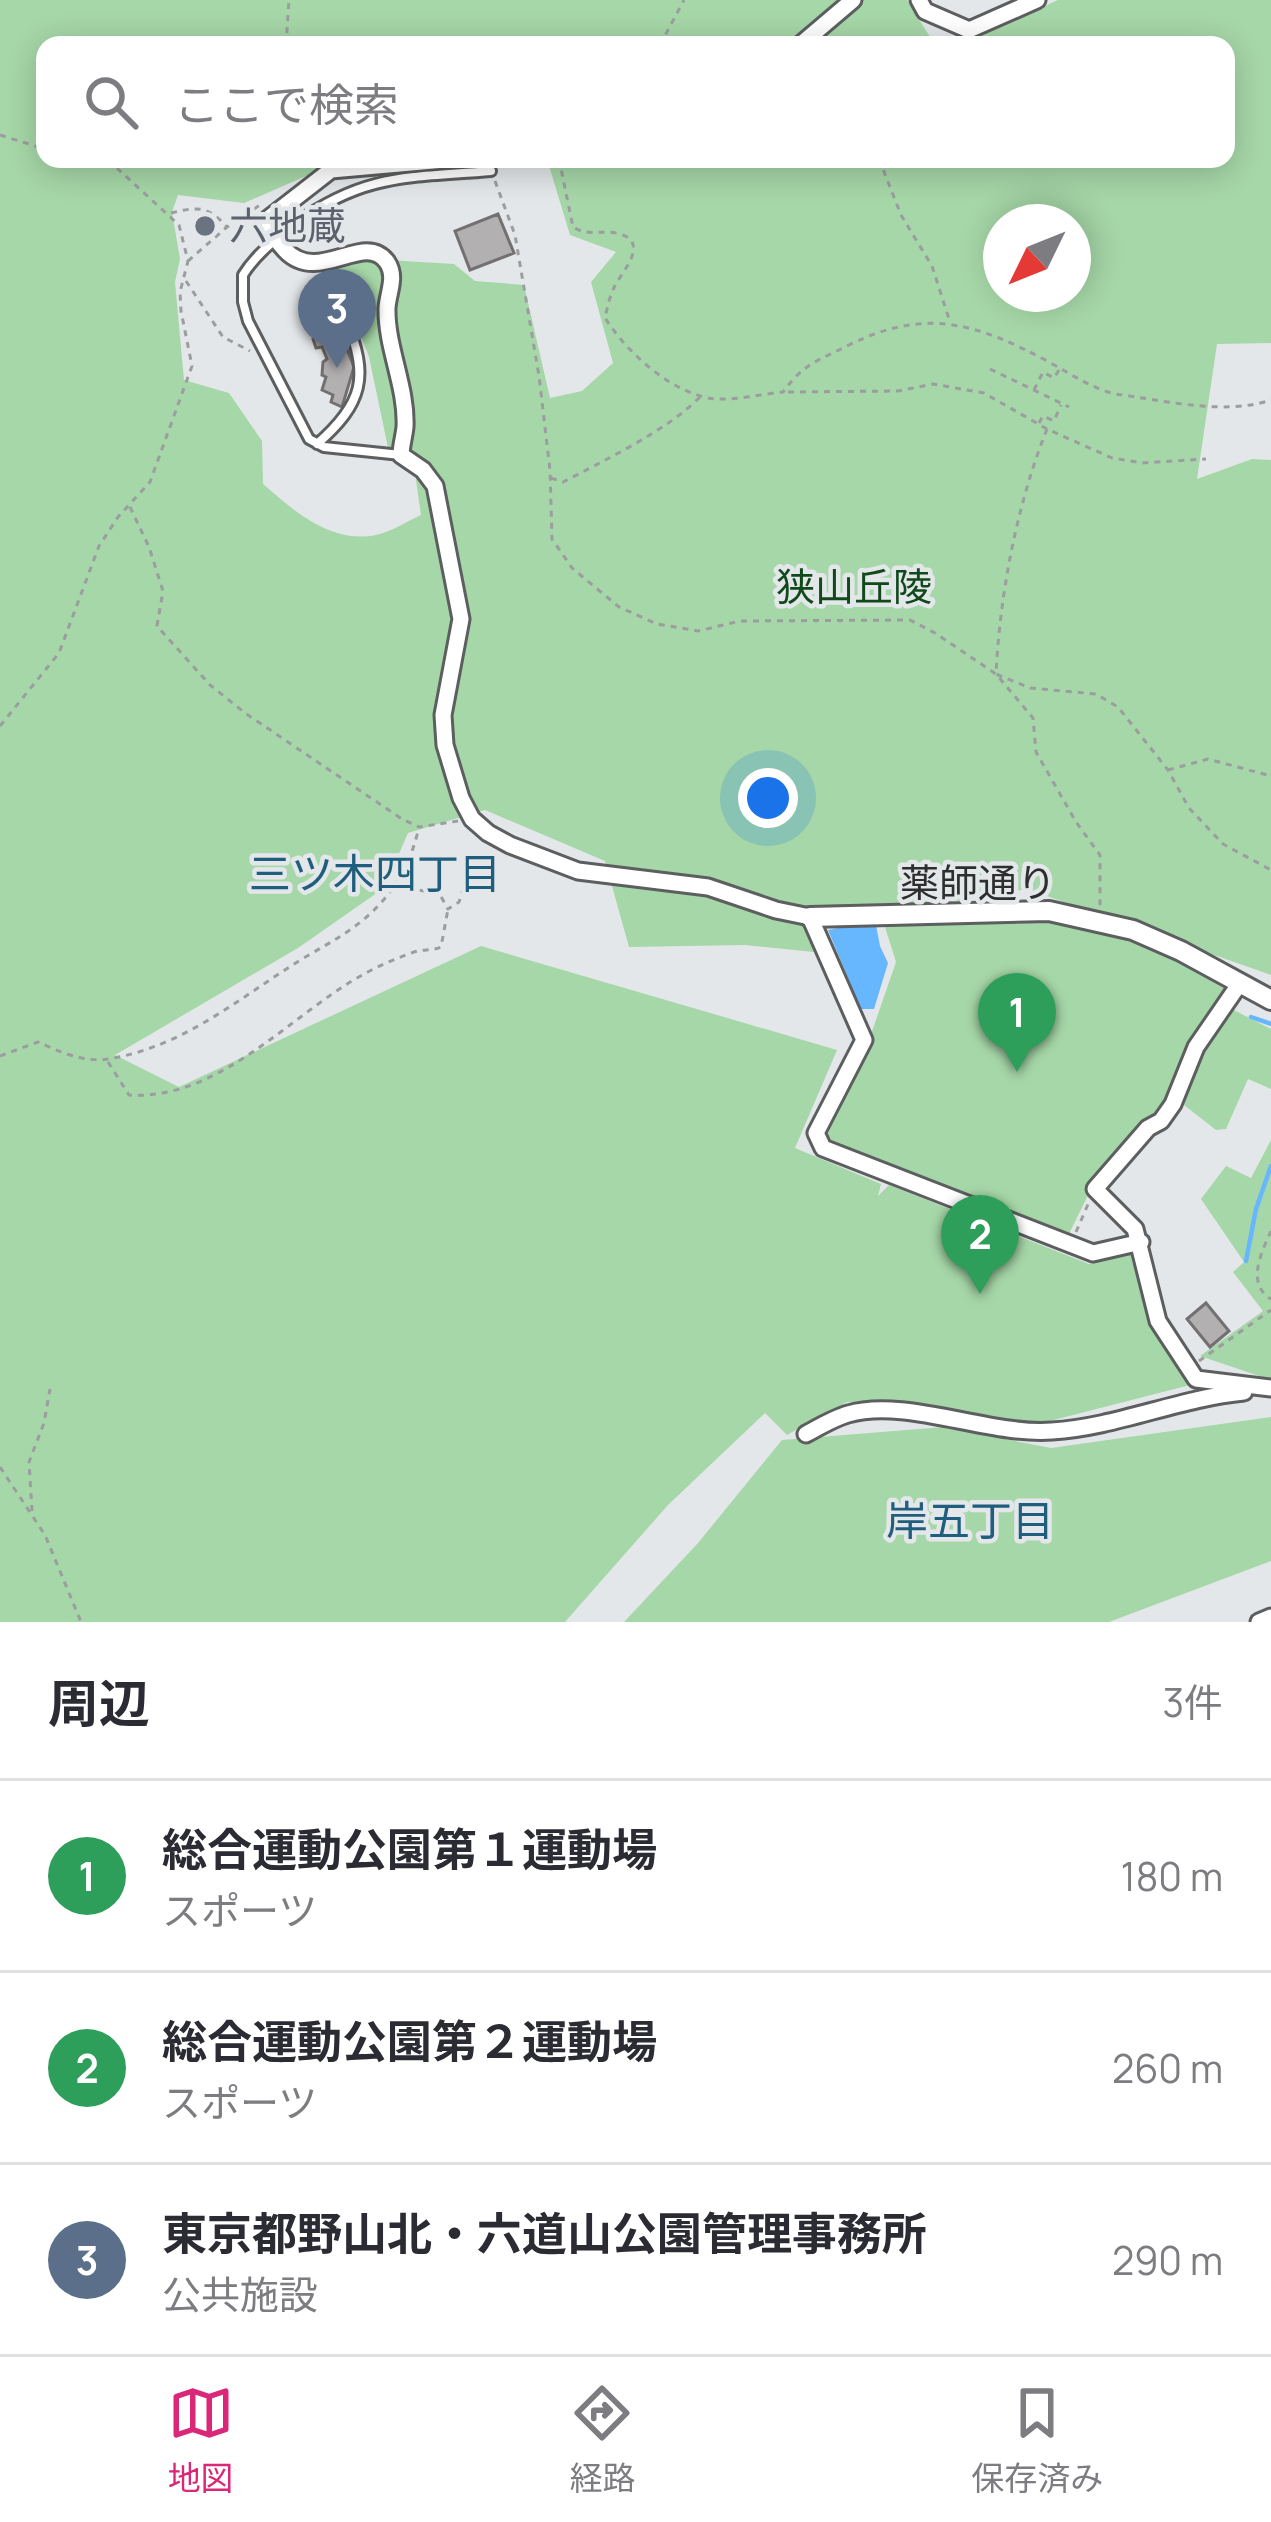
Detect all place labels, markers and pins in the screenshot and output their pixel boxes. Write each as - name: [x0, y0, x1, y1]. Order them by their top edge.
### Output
- place label: 六地蔵: [229, 198, 346, 252]
- marker: 六地蔵: [192, 213, 218, 239]
- pin: 3: [298, 269, 376, 368]
- pin: 1: [978, 973, 1056, 1072]
- pin: 2: [941, 1195, 1019, 1294]

